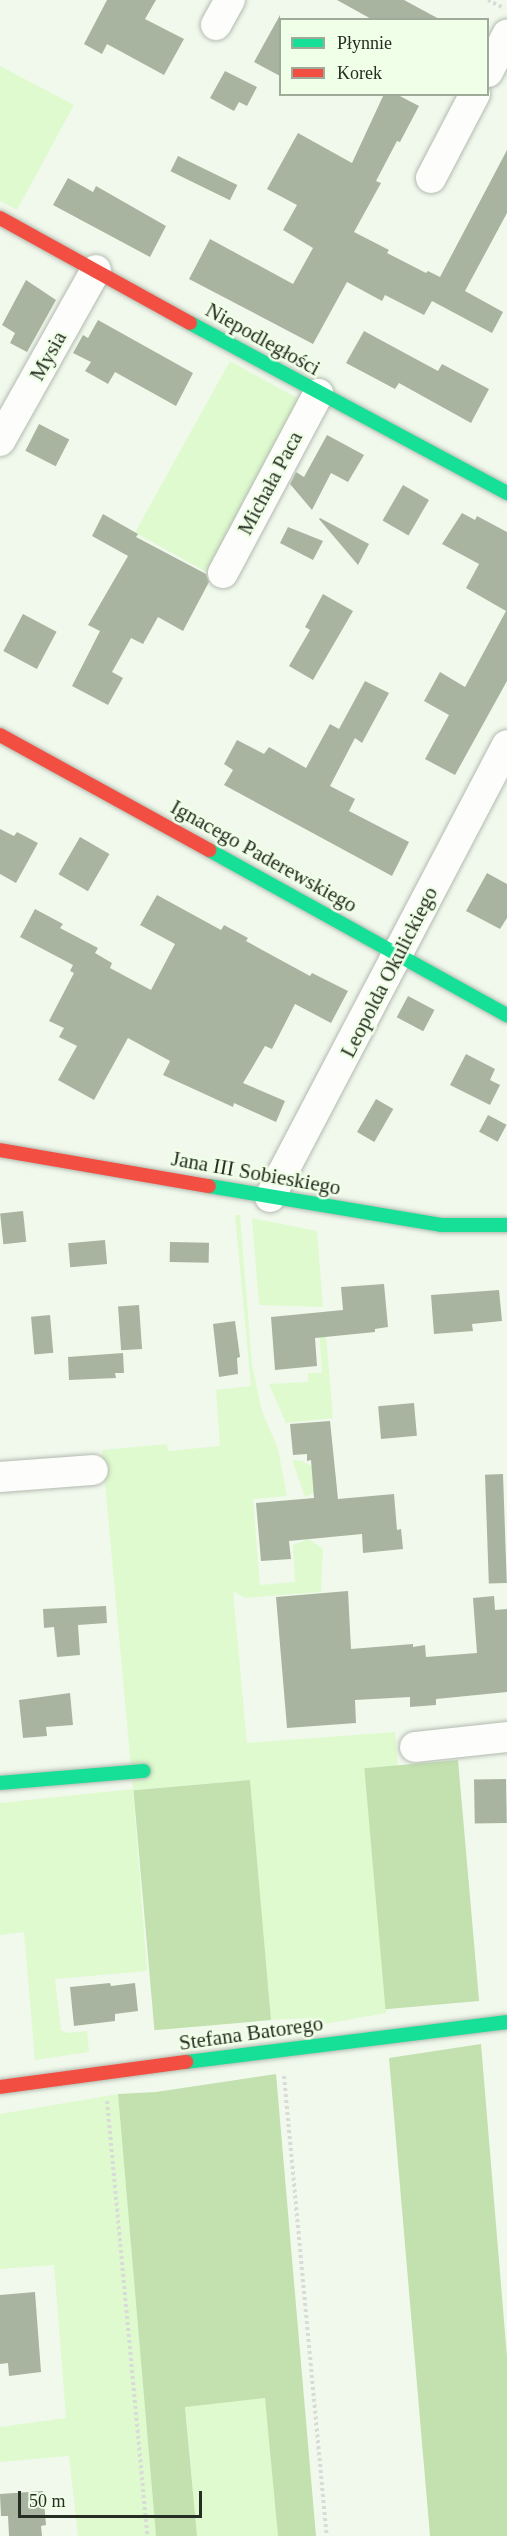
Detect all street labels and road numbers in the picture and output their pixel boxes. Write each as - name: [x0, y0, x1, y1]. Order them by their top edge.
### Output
- street label: Niepodległości: [201, 297, 325, 381]
- street label: Mysia: [24, 327, 72, 385]
- street label: Michała Paca: [232, 427, 308, 539]
- street label: Ignacego Paderewskiego: [166, 794, 362, 918]
- street label: Leopolda Okulickiego: [335, 882, 443, 1062]
- street label: Jana III Sobieskiego: [169, 1146, 343, 1200]
- street label: Stefana Batorego: [177, 2010, 325, 2056]

